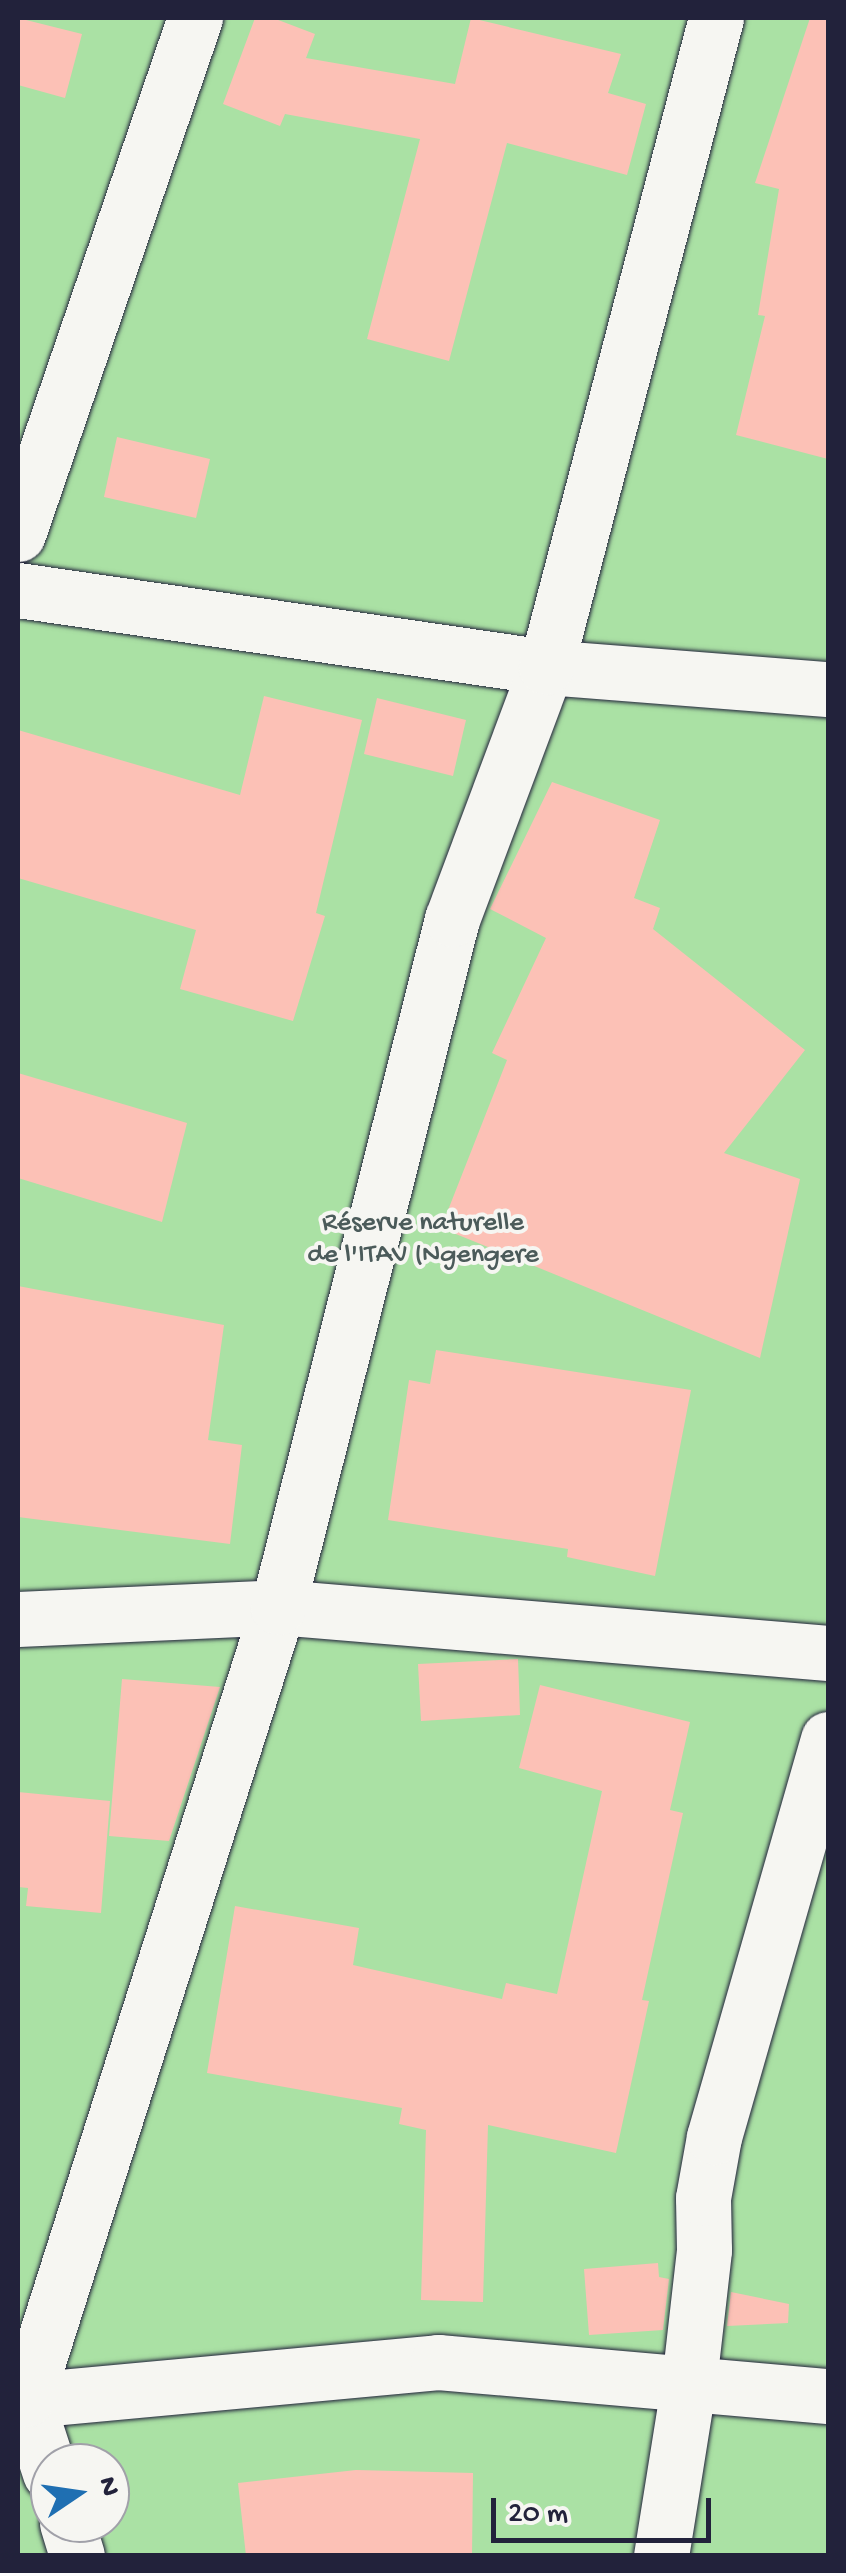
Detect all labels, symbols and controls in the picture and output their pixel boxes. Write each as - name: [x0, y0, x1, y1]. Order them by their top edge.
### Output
- park label: Réserve naturelle de l'ITAV (Ngengere: [307, 1207, 539, 1273]
- north arrow: [30, 2443, 130, 2543]
- text: N: [90, 2474, 126, 2499]
- scale bar: [496, 2478, 716, 2540]
- text: 20 m: [508, 2498, 568, 2533]

